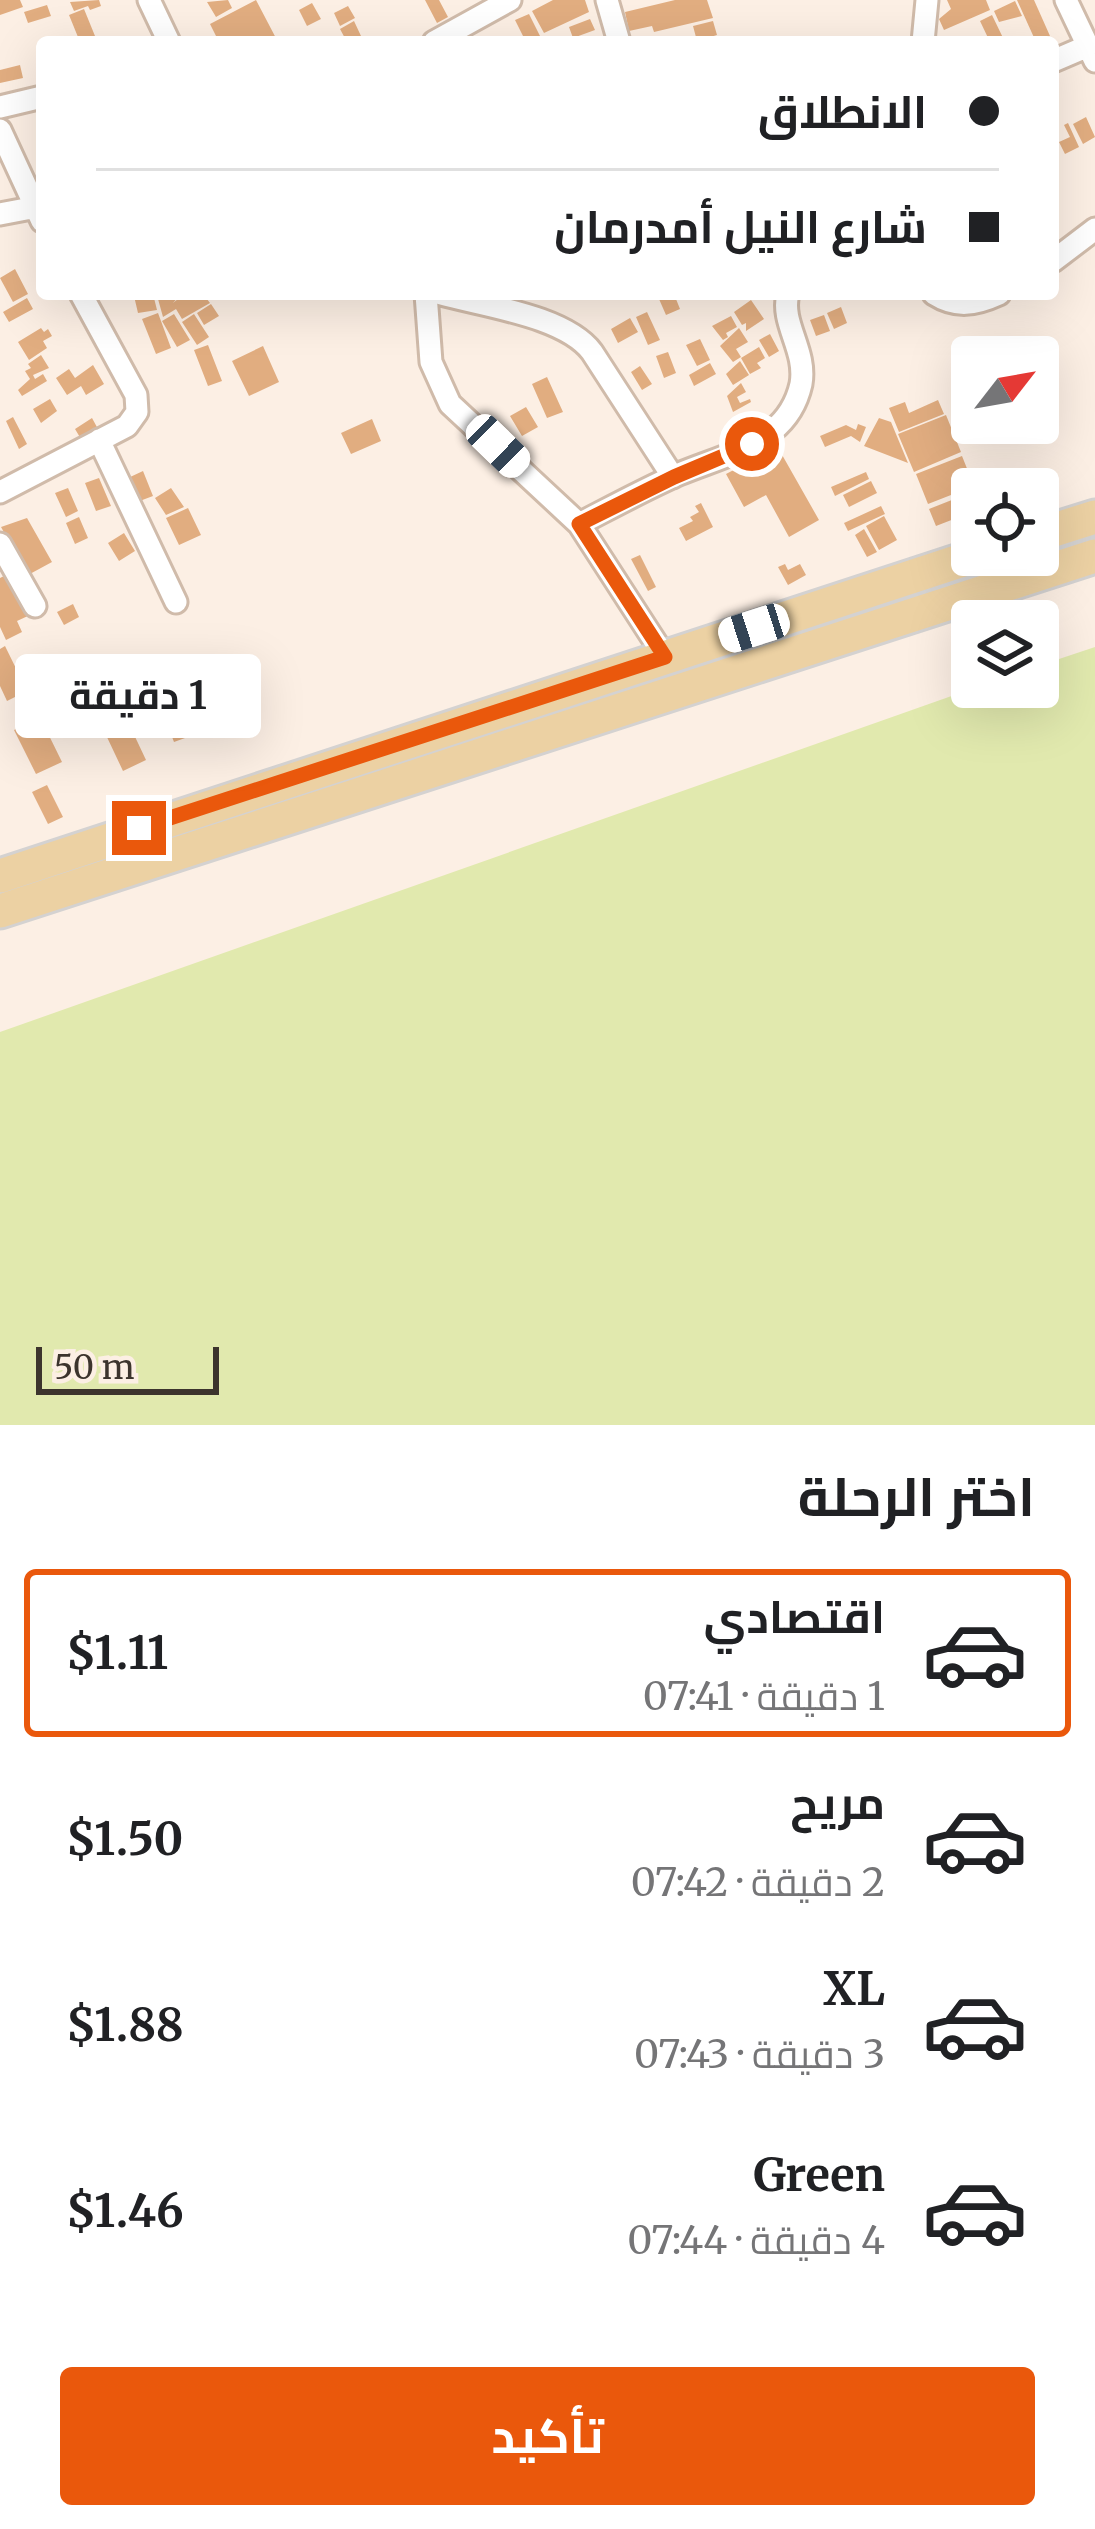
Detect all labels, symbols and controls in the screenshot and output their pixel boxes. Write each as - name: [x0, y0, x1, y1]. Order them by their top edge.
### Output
- text: الانطلاق: [758, 84, 927, 140]
- text: شارع النيل أمدرمان: [554, 199, 927, 255]
- north arrow: [951, 336, 1059, 444]
- map controls: [951, 336, 1059, 708]
- car: [460, 408, 536, 484]
- route start: [725, 417, 779, 471]
- button: locate: [951, 468, 1059, 576]
- car: [714, 600, 794, 656]
- button: layers: [951, 600, 1059, 708]
- callout: 1 دقيقة: [16, 654, 262, 738]
- text: 1 دقيقة: [69, 671, 207, 720]
- route end: [112, 801, 166, 855]
- scale bar: [36, 1341, 219, 1394]
- text: 50 m: [54, 1347, 135, 1388]
- text: اختر الرحلة: [798, 1463, 1035, 1531]
- text: اقتصادي: [704, 1589, 885, 1645]
- icon: car: [921, 1599, 1029, 1707]
- text: $1.11: [66, 1625, 168, 1681]
- text: 1 دقيقة · 07:41: [643, 1672, 885, 1721]
- text: مريح: [790, 1775, 885, 1831]
- icon: car: [921, 1785, 1029, 1893]
- text: $1.50: [66, 1811, 183, 1867]
- text: 2 دقيقة · 07:42: [631, 1858, 885, 1907]
- text: XL: [823, 1961, 885, 2017]
- icon: car: [921, 1971, 1029, 2079]
- text: $1.88: [66, 1997, 184, 2053]
- text: 3 دقيقة · 07:43: [634, 2030, 885, 2079]
- text: Green: [753, 2147, 885, 2203]
- icon: car: [921, 2157, 1029, 2265]
- text: $1.46: [66, 2183, 184, 2239]
- text: 4 دقيقة · 07:44: [627, 2216, 885, 2265]
- button: تأكيد: [60, 2367, 1035, 2505]

